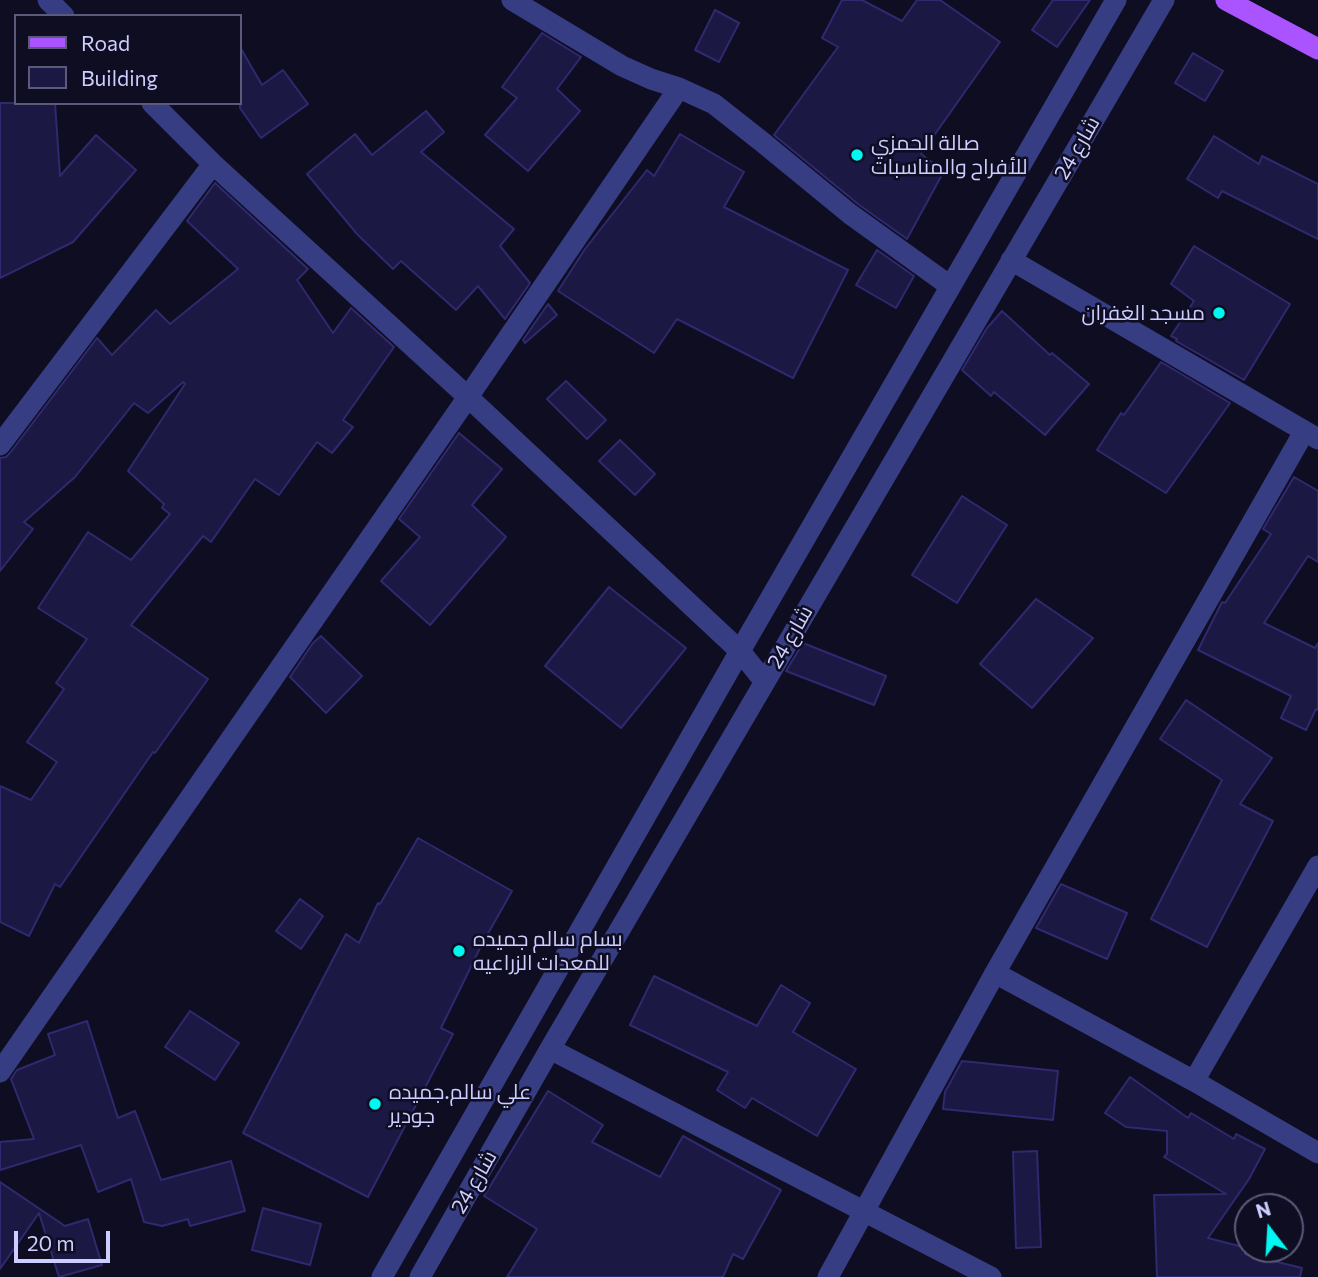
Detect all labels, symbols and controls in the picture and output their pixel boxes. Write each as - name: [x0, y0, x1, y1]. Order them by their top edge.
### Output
- legend: [14, 14, 242, 105]
- text: Road: [81, 30, 130, 55]
- text: Building: [81, 65, 158, 90]
- street label: شارع 24: [1049, 112, 1105, 184]
- place label: صالة الحمزي للأفراح والمناسبات: [871, 130, 1028, 180]
- marker: صالة الحمزي للأفراح والمناسبات: [849, 147, 865, 163]
- place label: مسجد الغفران: [1081, 300, 1205, 326]
- marker: مسجد الغفران: [1211, 305, 1227, 321]
- street label: شارع 24: [762, 601, 818, 673]
- place label: بسام سالم جميده للمعدات الزراعيه: [473, 926, 623, 976]
- marker: بسام سالم جميده للمعدات الزراعيه: [451, 943, 467, 959]
- place label: علي سالم.جميده جودير: [389, 1079, 531, 1129]
- marker: علي سالم.جميده جودير: [367, 1096, 383, 1112]
- street label: شارع 24: [446, 1146, 502, 1218]
- north arrow: [1234, 1193, 1304, 1263]
- text: N: [1253, 1196, 1273, 1222]
- scale bar: [18, 1218, 114, 1262]
- text: 20 m: [27, 1230, 75, 1255]

